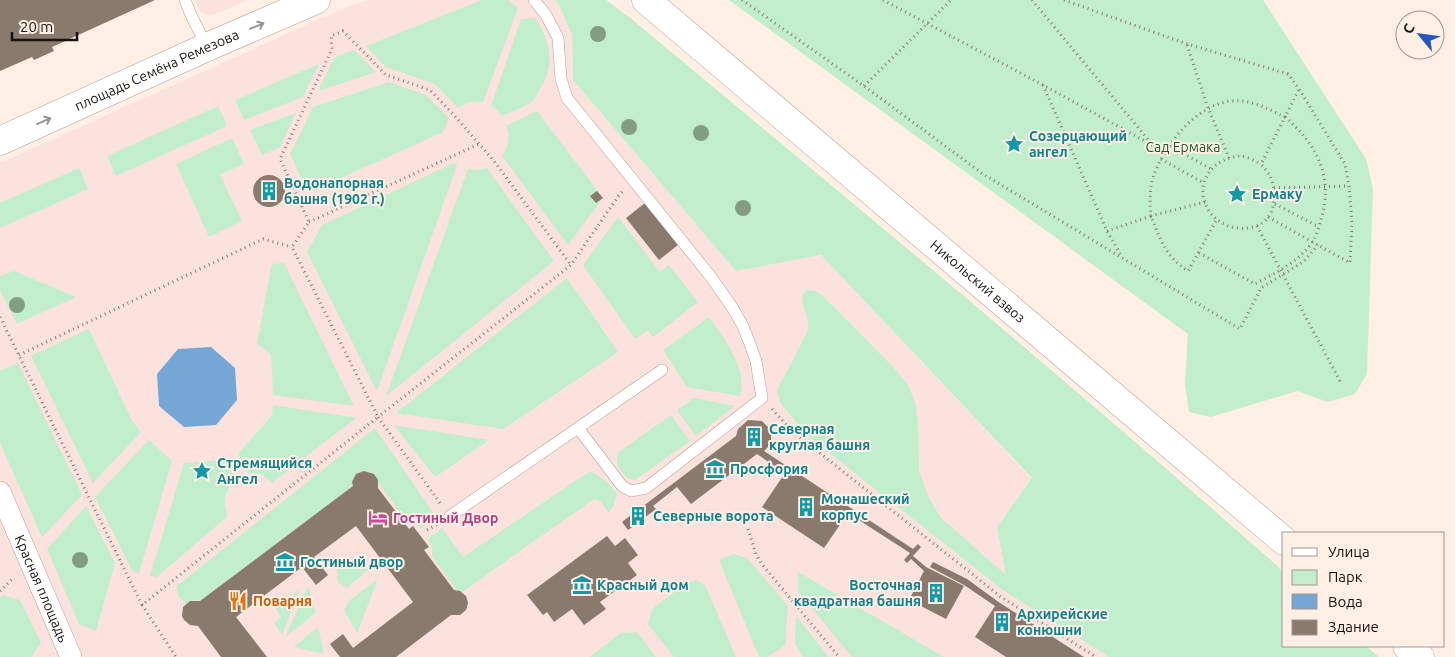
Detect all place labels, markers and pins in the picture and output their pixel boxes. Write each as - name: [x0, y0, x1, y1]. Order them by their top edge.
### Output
- place label: Созерцающий ангел: [1029, 128, 1127, 160]
- place icon: Созерцающий ангел: [1003, 133, 1025, 155]
- place label: Водонапорная башня (1902 г.): [284, 175, 385, 207]
- building icon: Водонапорная башня (1902 г.): [258, 180, 280, 202]
- place icon: Ермаку: [1226, 183, 1248, 205]
- place label: Ермаку: [1252, 186, 1303, 202]
- place label: Северная круглая башня: [769, 421, 870, 453]
- building icon: Северная круглая башня: [743, 426, 765, 448]
- place label: Стремящийся Ангел: [217, 455, 312, 487]
- museum icon: Просфория: [704, 458, 726, 480]
- place icon: Стремящийся Ангел: [191, 460, 213, 482]
- place label: Просфория: [730, 461, 808, 477]
- place label: Монашеский корпус: [821, 491, 910, 523]
- building icon: Монашеский корпус: [795, 496, 817, 518]
- building icon: Северные ворота: [627, 505, 649, 527]
- hotel icon: Гостиный Двор: [367, 507, 389, 529]
- place label: Северные ворота: [653, 508, 774, 524]
- place label: Гостиный Двор: [393, 510, 498, 526]
- museum icon: Гостиный двор: [274, 551, 296, 573]
- place label: Гостиный двор: [300, 554, 403, 570]
- museum icon: Красный дом: [571, 574, 593, 596]
- place label: Красный дом: [597, 577, 689, 593]
- place label: Восточная квадратная башня: [794, 577, 921, 609]
- building icon: Восточная квадратная башня: [925, 582, 947, 604]
- restaurant icon: Поварня: [227, 590, 249, 612]
- place label: Поварня: [253, 593, 312, 609]
- place label: Архирейские конюшни: [1017, 606, 1108, 638]
- building icon: Архирейские конюшни: [991, 611, 1013, 633]

